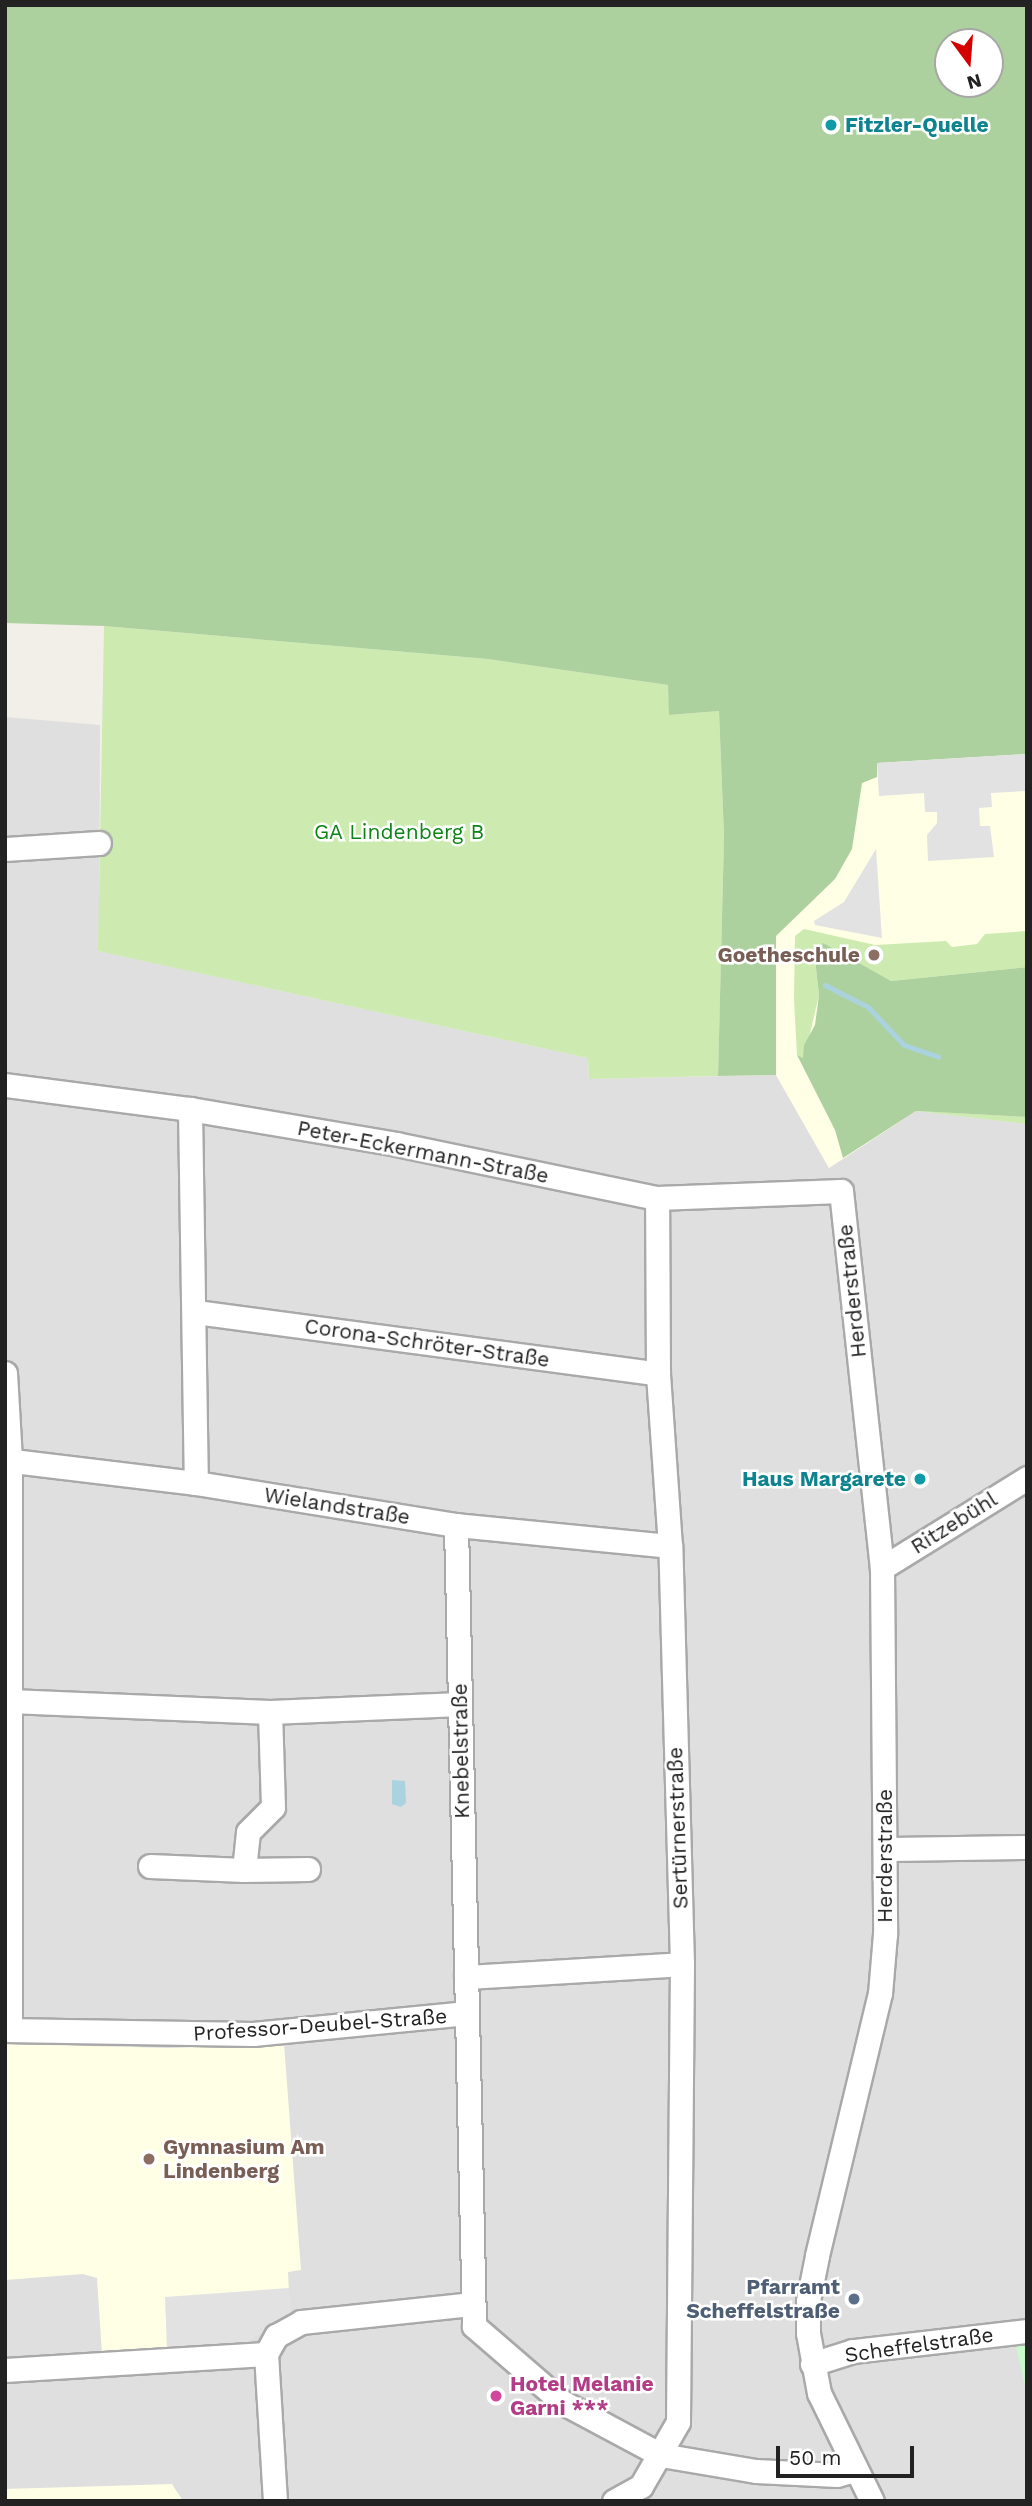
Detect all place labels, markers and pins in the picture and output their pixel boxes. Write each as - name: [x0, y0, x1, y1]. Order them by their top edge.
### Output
- place label: Fitzler-Quelle: [845, 112, 989, 138]
- marker: Fitzler-Quelle: [823, 117, 839, 133]
- place label: Goetheschule: [718, 942, 860, 968]
- marker: Goetheschule: [866, 947, 882, 963]
- place label: Haus Margarete: [742, 1466, 906, 1492]
- marker: Haus Margarete: [912, 1471, 928, 1487]
- place label: Gymnasium Am Lindenberg: [163, 2134, 325, 2184]
- marker: Gymnasium Am Lindenberg: [141, 2151, 157, 2167]
- place label: Pfarramt Scheffelstraße: [686, 2274, 840, 2324]
- marker: Pfarramt Scheffelstraße: [846, 2291, 862, 2307]
- place label: Hotel Melanie Garni ***: [510, 2371, 654, 2421]
- marker: Hotel Melanie Garni ***: [488, 2388, 504, 2404]

